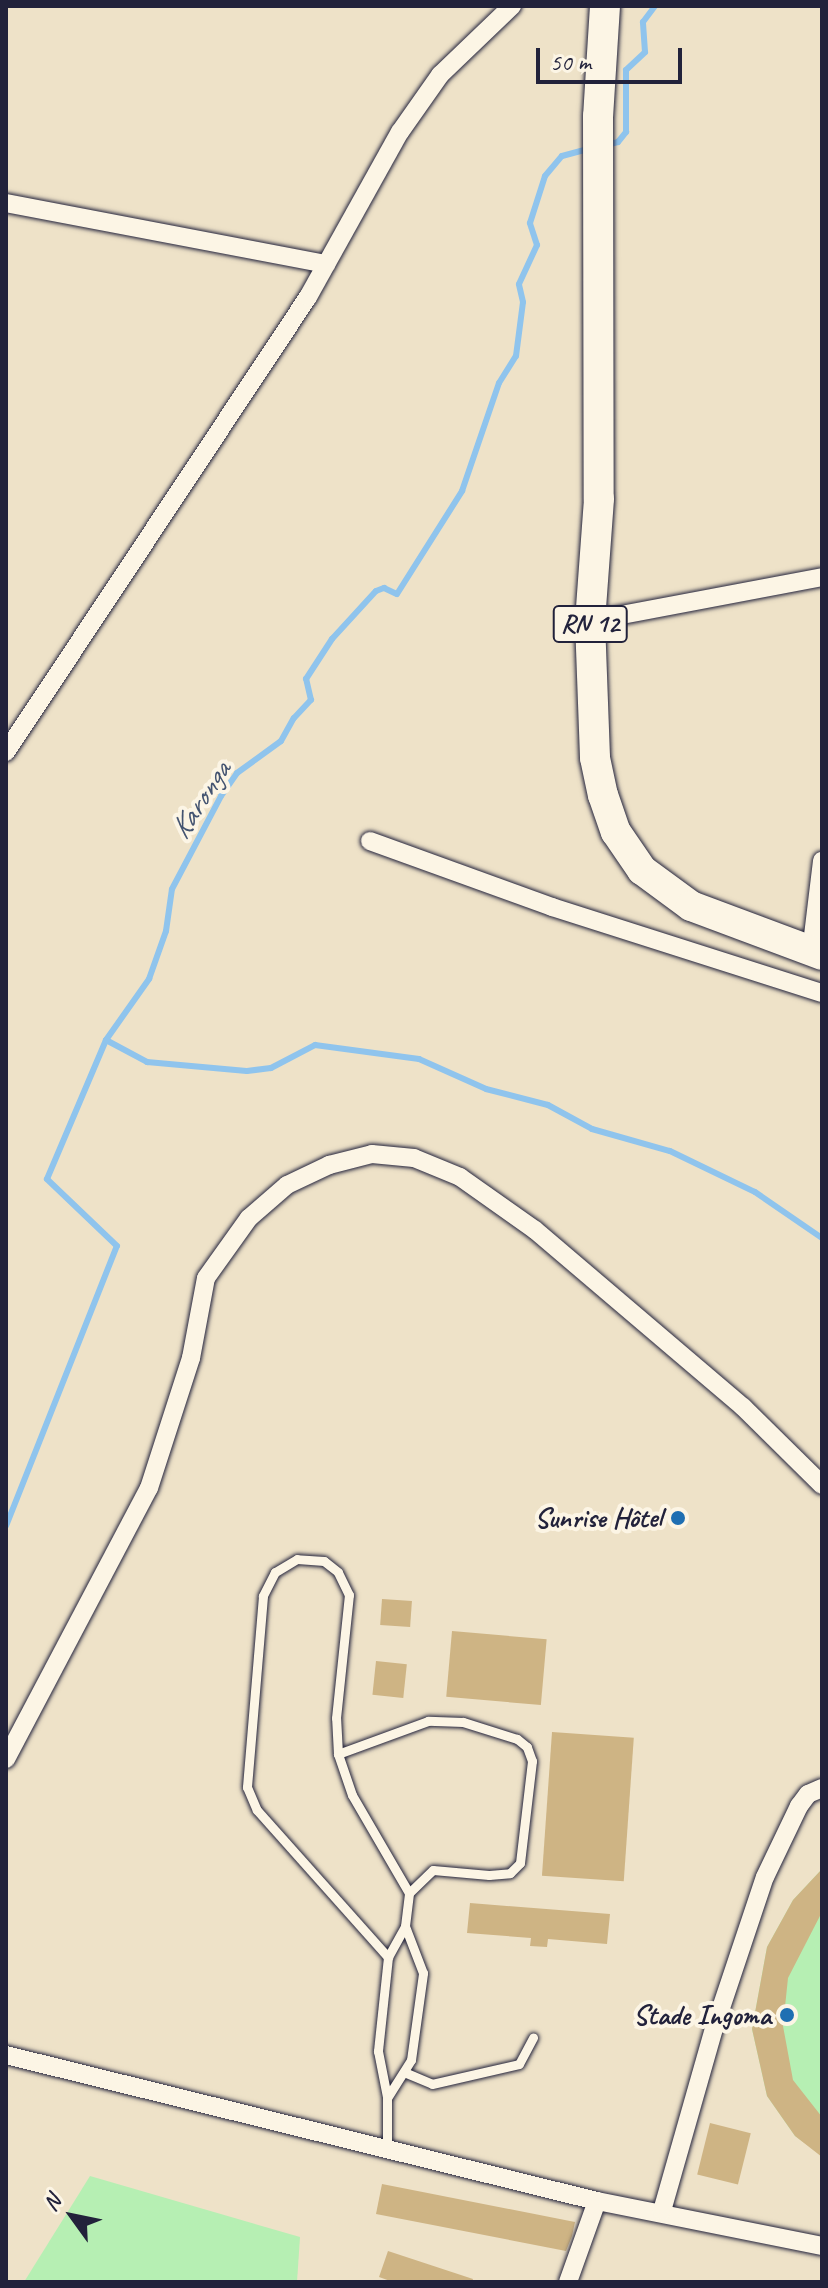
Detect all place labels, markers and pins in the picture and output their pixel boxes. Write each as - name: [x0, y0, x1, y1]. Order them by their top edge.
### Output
- place label: Sunrise Hôtel: [534, 1501, 662, 1535]
- marker: Sunrise Hôtel: [669, 1509, 687, 1527]
- place label: Stade Ingoma: [636, 1998, 771, 2032]
- marker: Stade Ingoma: [778, 2006, 796, 2024]

